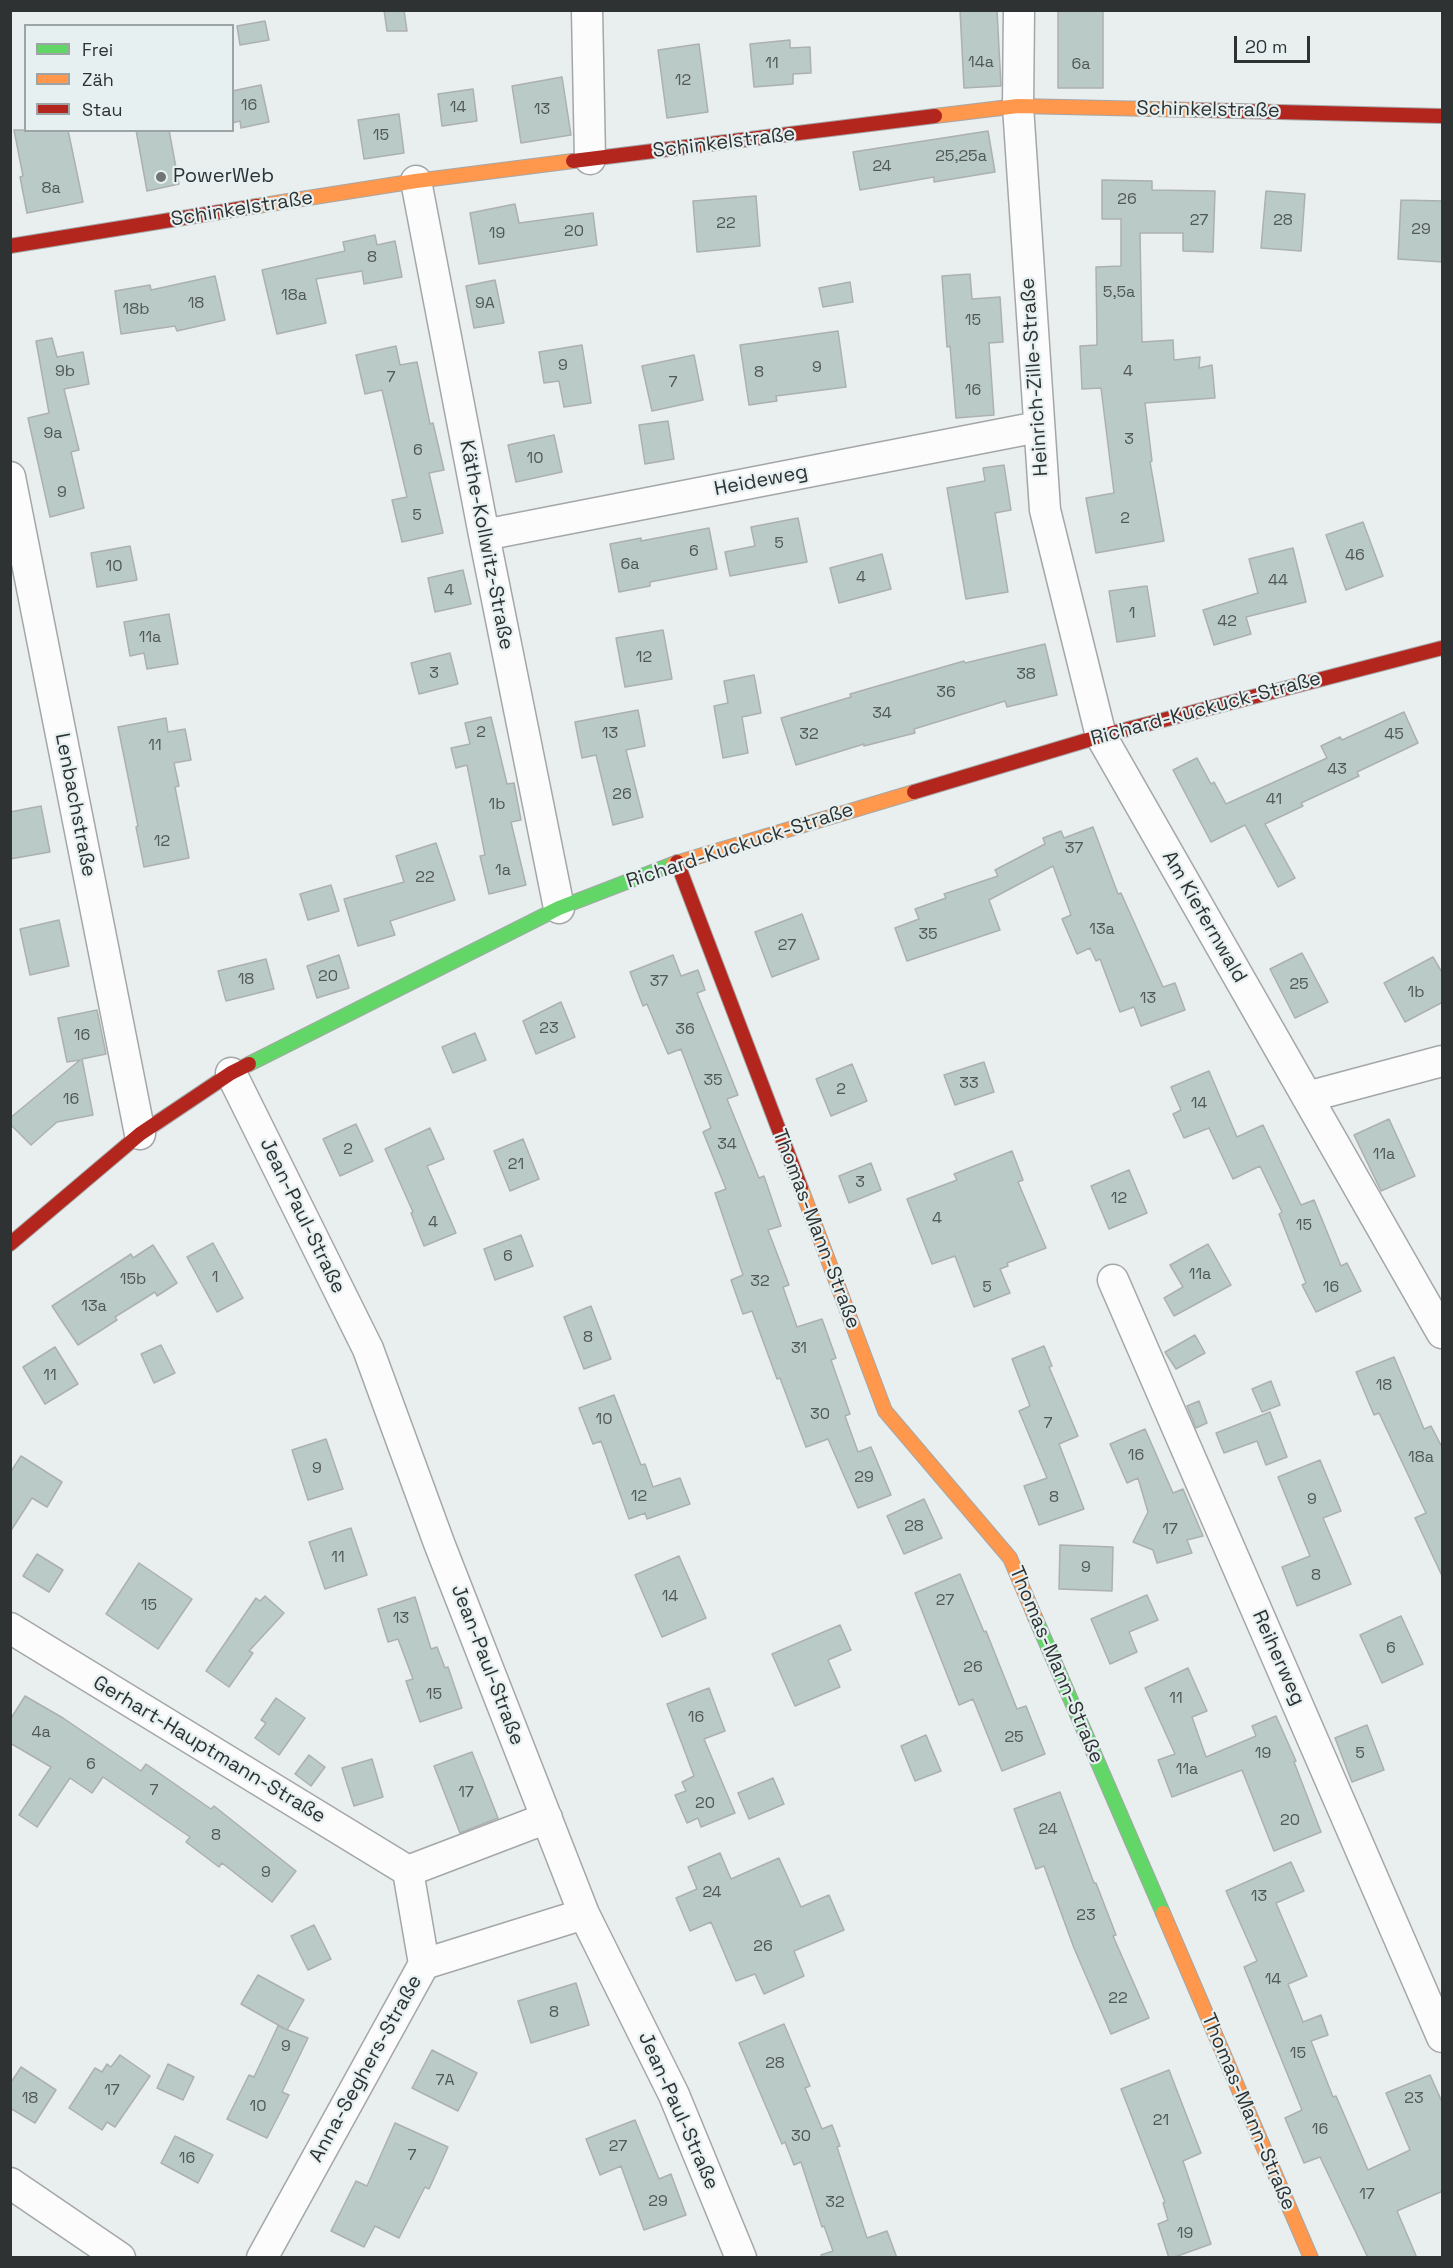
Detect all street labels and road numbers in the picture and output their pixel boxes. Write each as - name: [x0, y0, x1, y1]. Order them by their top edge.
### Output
- street label: Schinkelstraße: [1136, 97, 1280, 123]
- street label: Schinkelstraße: [651, 122, 797, 164]
- street label: Schinkelstraße: [169, 186, 315, 232]
- street label: Heinrich-Zille-Straße: [1016, 277, 1054, 477]
- street label: Käthe-Kollwitz-Straße: [454, 438, 518, 652]
- street label: Heideweg: [712, 460, 810, 502]
- street label: Richard-Kuckuck-Straße: [1088, 667, 1324, 751]
- street label: Lenbachstraße: [49, 731, 101, 879]
- street label: Richard-Kuckuck-Straße: [623, 798, 857, 894]
- street label: Am Kiefernwald: [1156, 847, 1252, 987]
- street label: Thomas-Mann-Straße: [767, 1126, 865, 1332]
- street label: Jean-Paul-Straße: [254, 1134, 350, 1298]
- street label: Thomas-Mann-Straße: [1004, 1563, 1108, 1767]
- street label: Jean-Paul-Straße: [445, 1581, 529, 1749]
- street label: Reiherweg: [1246, 1607, 1310, 1709]
- street label: Gerhart-Hauptmann-Straße: [88, 1671, 330, 1829]
- street label: Anna-Seghers-Straße: [305, 1971, 427, 2167]
- street label: Thomas-Mann-Straße: [1196, 2010, 1300, 2214]
- street label: Jean-Paul-Straße: [632, 2029, 724, 2193]

